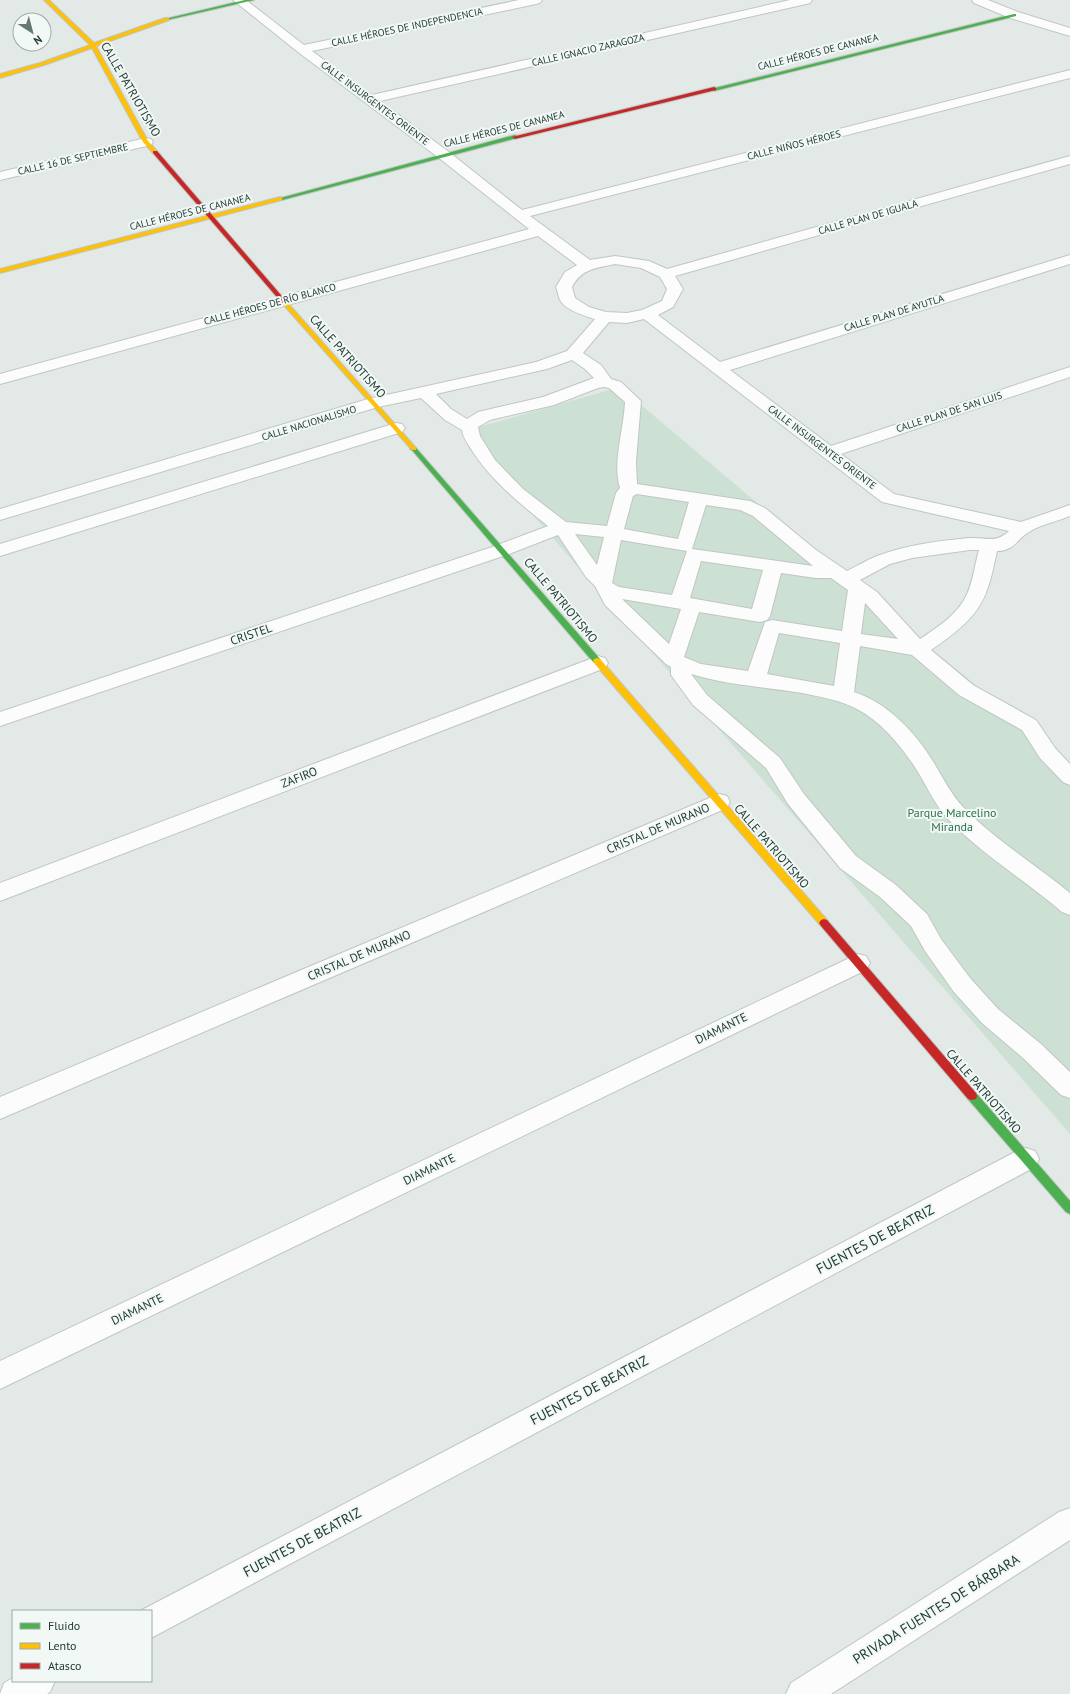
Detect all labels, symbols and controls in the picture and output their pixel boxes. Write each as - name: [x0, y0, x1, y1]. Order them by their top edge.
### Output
- street label: CALLE HÉROES DE INDEPENDENCIA: [330, 5, 484, 49]
- north arrow: [12, 12, 52, 52]
- street label: CALLE IGNACIO ZARAGOZA: [530, 31, 646, 69]
- street label: CALLE HÉROES DE CANANEA: [756, 31, 880, 73]
- text: N: [31, 32, 45, 48]
- street label: CALLE PATRIOTISMO: [98, 39, 164, 139]
- street label: CALLE INSURGENTES ORIENTE: [318, 58, 432, 148]
- street label: CALLE HÉROES DE CANANEA: [442, 108, 566, 150]
- street label: CALLE NIÑOS HÉROES: [746, 127, 842, 163]
- street label: CALLE 16 DE SEPTIEMBRE: [17, 140, 129, 178]
- street label: CALLE HÉROES DE CANANEA: [128, 191, 252, 233]
- street label: CALLE PLAN DE IGUALA: [817, 197, 919, 237]
- street label: CALLE HÉROES DE RÍO BLANCO: [202, 280, 338, 328]
- street label: CALLE PLAN DE AYUTLA: [842, 292, 946, 334]
- street label: CALLE PATRIOTISMO: [307, 311, 389, 401]
- street label: CALLE PLAN DE SAN LUIS: [894, 389, 1004, 435]
- street label: CALLE NACIONALISMO: [260, 402, 358, 444]
- street label: CALLE INSURGENTES ORIENTE: [765, 402, 879, 492]
- street label: CALLE PATRIOTISMO: [521, 554, 601, 646]
- street label: CRISTEL: [228, 620, 274, 648]
- street label: ZAFIRO: [279, 763, 319, 791]
- street label: CRISTAL DE MURANO: [604, 799, 712, 857]
- street label: CALLE PATRIOTISMO: [731, 801, 813, 891]
- park label: Parque Marcelino Miranda: [907, 805, 997, 834]
- street label: CRISTAL DE MURANO: [305, 926, 413, 984]
- street label: DIAMANTE: [693, 1009, 749, 1047]
- street label: CALLE PATRIOTISMO: [943, 1046, 1025, 1136]
- street label: DIAMANTE: [401, 1150, 457, 1188]
- street label: FUENTES DE BEATRIZ: [813, 1200, 937, 1278]
- street label: DIAMANTE: [109, 1290, 165, 1328]
- street label: FUENTES DE BEATRIZ: [527, 1351, 651, 1429]
- street label: FUENTES DE BEATRIZ: [240, 1503, 364, 1581]
- street label: PRIVADA FUENTES DE BÁRBARA: [849, 1550, 1023, 1668]
- legend: [12, 1610, 152, 1682]
- text: Fluido: [48, 1618, 80, 1633]
- text: Lento: [48, 1638, 77, 1653]
- text: Atasco: [48, 1658, 81, 1673]

